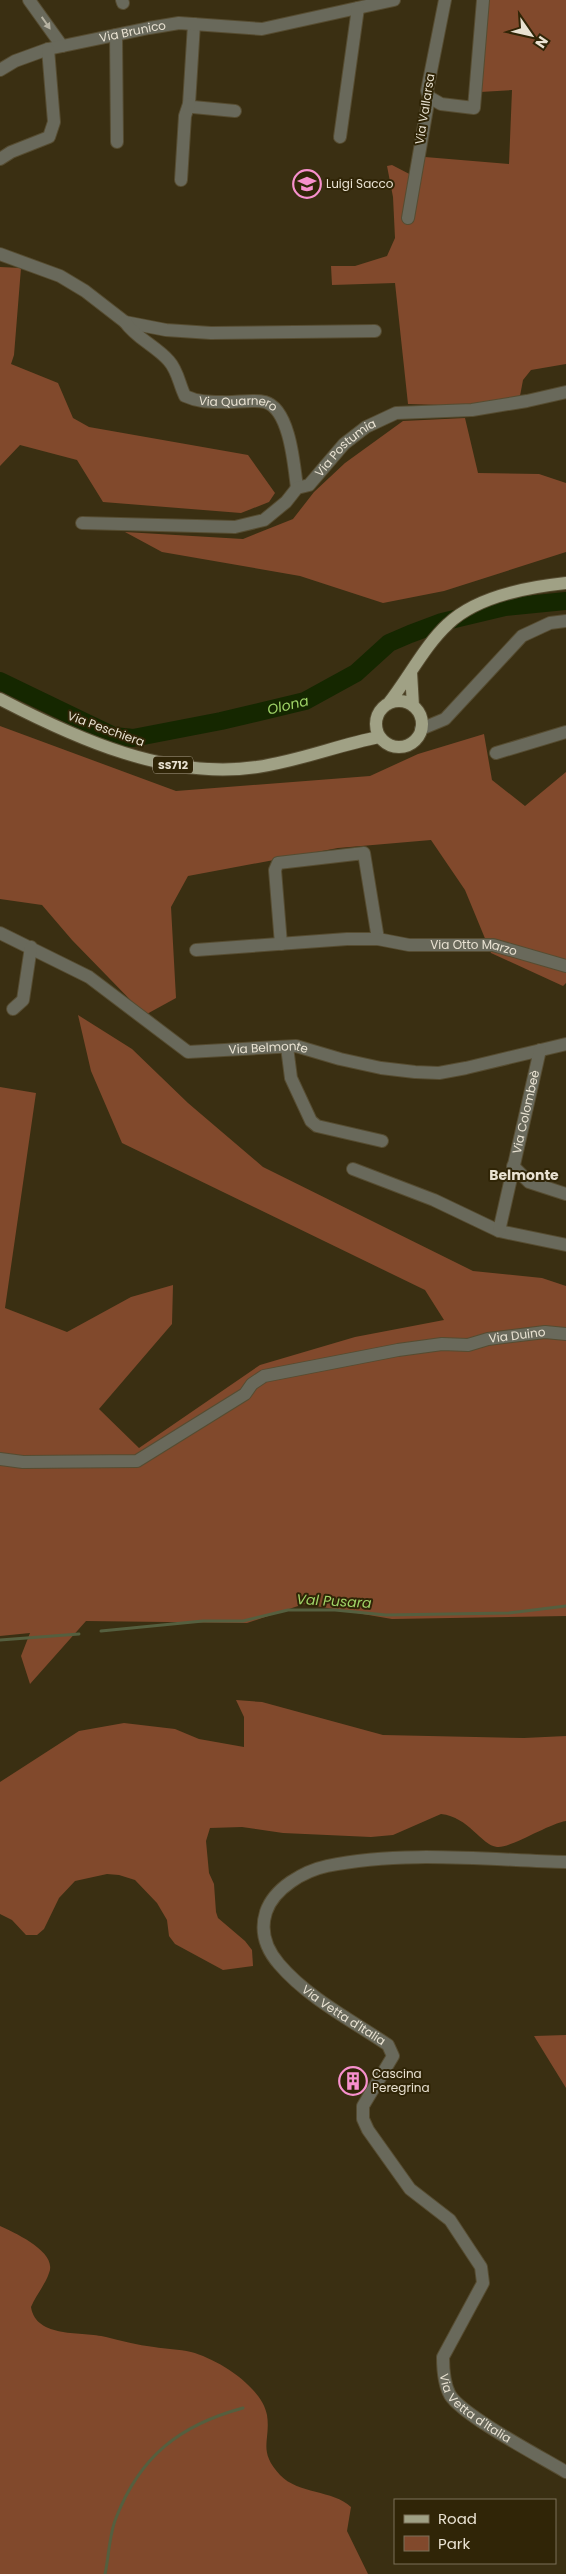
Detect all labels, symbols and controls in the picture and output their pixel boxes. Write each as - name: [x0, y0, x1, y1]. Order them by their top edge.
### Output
- north arrow: [506, 10, 556, 60]
- one-way arrow: [41, 16, 51, 30]
- street label: Via Brunico: [98, 16, 167, 46]
- text: N: [531, 32, 553, 52]
- street label: Via Vallarsa: [411, 72, 438, 146]
- school or university icon: Luigi Sacco: [292, 169, 322, 199]
- place label: Luigi Sacco: [326, 175, 394, 192]
- street label: Via Quarnero: [198, 392, 282, 415]
- street label: Via Postumia: [311, 415, 379, 480]
- water label: Olona: [265, 690, 311, 720]
- street label: Via Peschiera: [65, 707, 147, 750]
- road number: SS712: [153, 756, 193, 774]
- street label: Via Otto Marzo: [430, 936, 520, 960]
- street label: Via Belmonte: [228, 1037, 310, 1058]
- street label: Via Colombeè: [508, 1068, 543, 1155]
- district label: Belmonte: [489, 1165, 559, 1185]
- street label: Via Duino: [488, 1323, 547, 1347]
- water label: Val Pusara: [296, 1589, 373, 1613]
- street label: Via Vetta d'Italia: [298, 1981, 389, 2049]
- place label: Cascina Peregrina: [372, 2065, 430, 2096]
- building icon: Cascina Peregrina: [338, 2066, 368, 2096]
- street label: Via Vetta d'Italia: [436, 2372, 515, 2447]
- legend: [394, 2499, 556, 2564]
- text: Road: [438, 2508, 477, 2529]
- text: Park: [438, 2533, 470, 2554]

